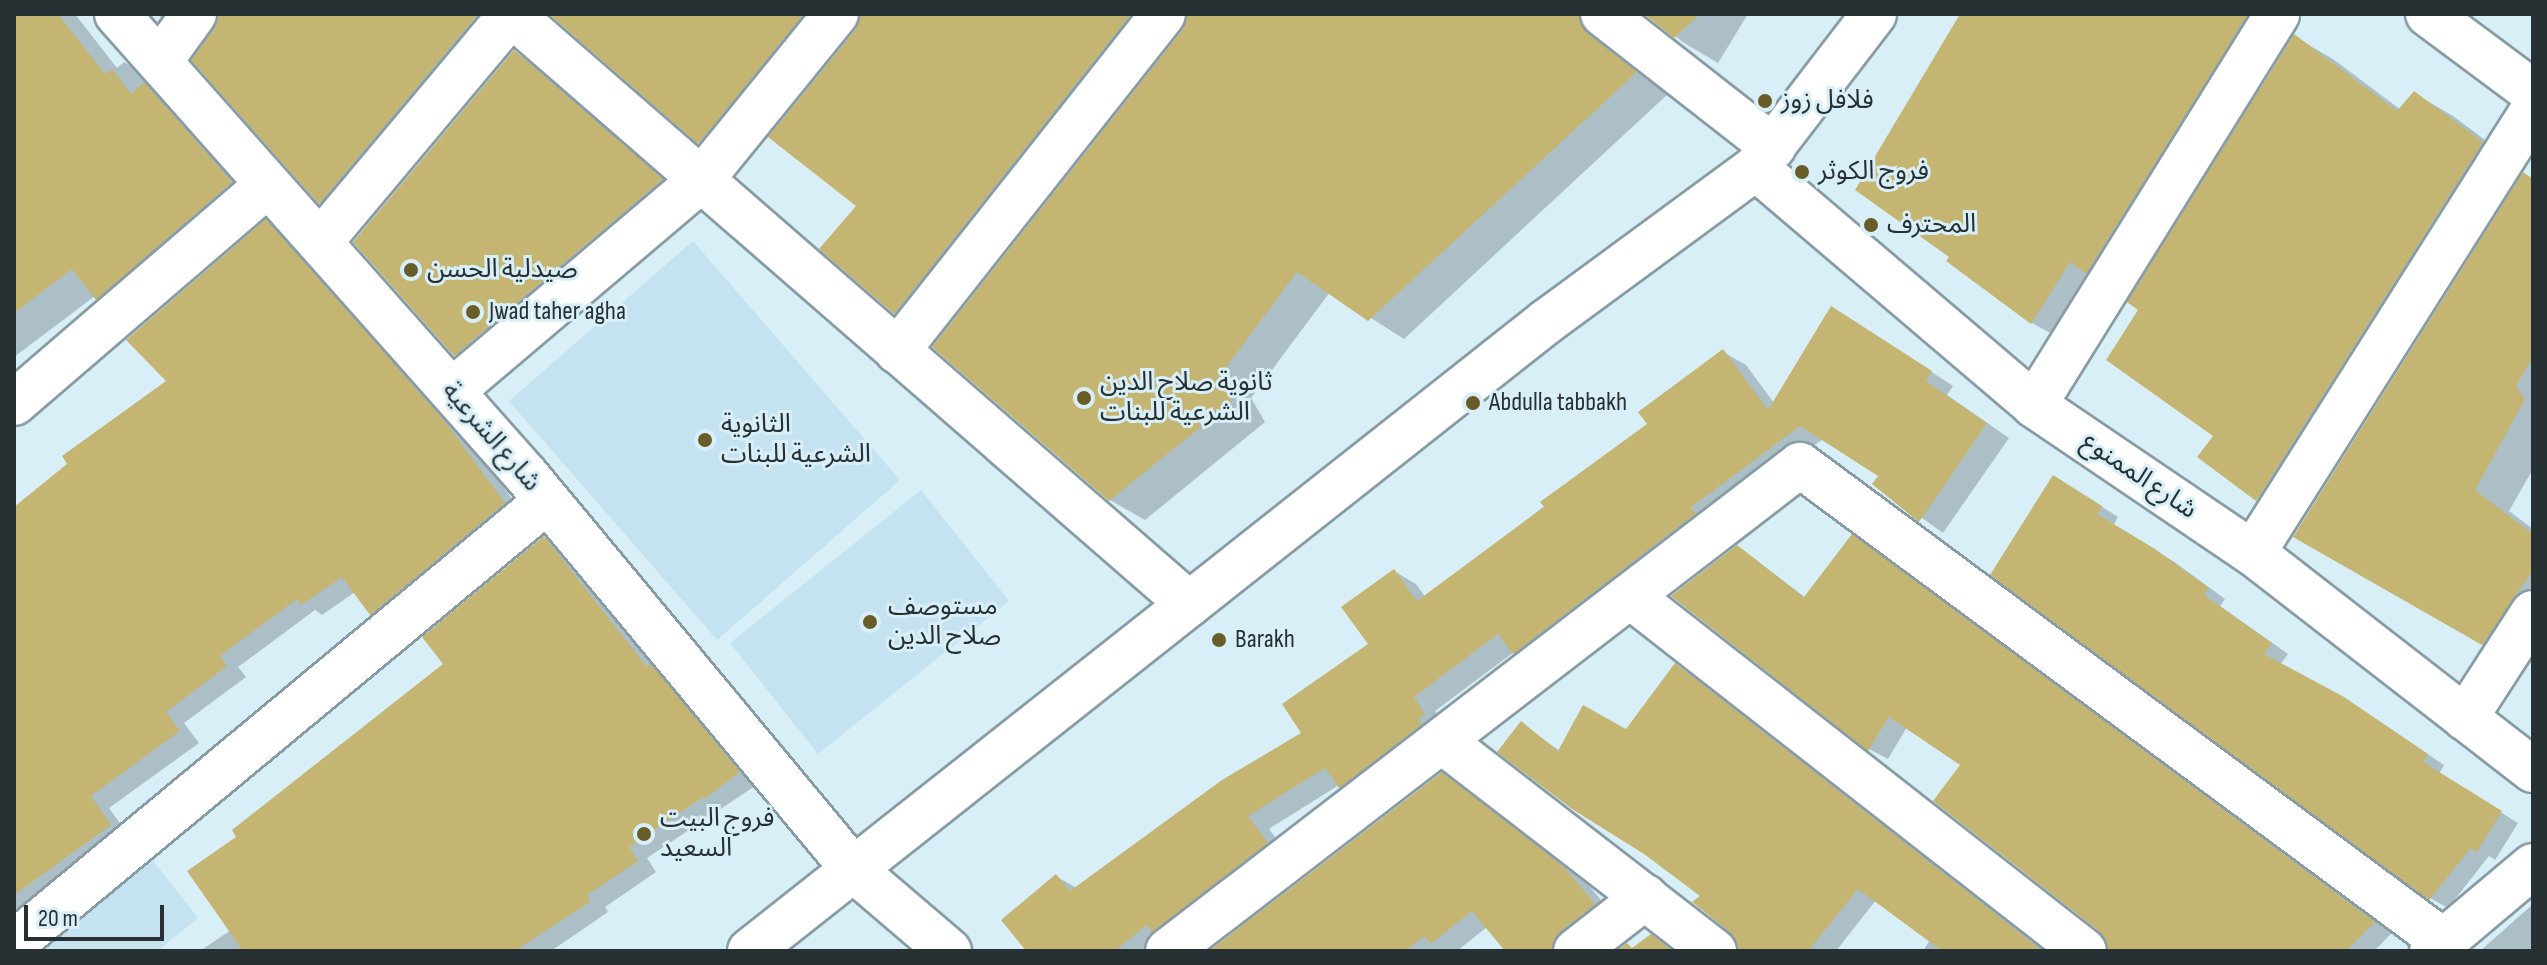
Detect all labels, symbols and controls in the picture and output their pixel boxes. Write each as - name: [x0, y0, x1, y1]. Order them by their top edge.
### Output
- place label: فلافل زوز: [1781, 85, 1874, 117]
- marker: فلافل زوز: [1756, 92, 1774, 110]
- place label: فروج الكوثر: [1818, 156, 1929, 188]
- marker: فروج الكوثر: [1793, 163, 1811, 181]
- place label: المحترف: [1887, 209, 1976, 241]
- marker: المحترف: [1862, 216, 1880, 234]
- place label: صيدلية الحسن: [427, 254, 578, 286]
- marker: صيدلية الحسن: [402, 261, 420, 279]
- place label: Jwad taher agha: [489, 296, 626, 328]
- marker: Jwad taher agha: [464, 303, 482, 321]
- place label: ثانوية صلاح الدين الشرعية للبنات: [1100, 367, 1272, 428]
- street label: شارع الشرعية: [435, 376, 547, 498]
- place label: Abdulla tabbakh: [1489, 387, 1627, 419]
- marker: ثانوية صلاح الدين الشرعية للبنات: [1075, 389, 1093, 407]
- marker: Abdulla tabbakh: [1464, 394, 1482, 412]
- place label: الثانوية الشرعية للبنات: [721, 409, 871, 470]
- street label: شارع الممنوع: [2075, 426, 2203, 526]
- marker: الثانوية الشرعية للبنات: [696, 431, 714, 449]
- place label: مستوصف صلاح الدين: [888, 591, 1001, 652]
- marker: مستوصف صلاح الدين: [859, 611, 881, 633]
- place label: Barakh: [1235, 624, 1295, 656]
- marker: Barakh: [1210, 631, 1228, 649]
- place label: فروج البيت السعيد: [660, 803, 774, 864]
- marker: فروج البيت السعيد: [635, 825, 653, 843]
- scale bar: [28, 889, 168, 939]
- text: 20 m: [38, 904, 78, 933]

